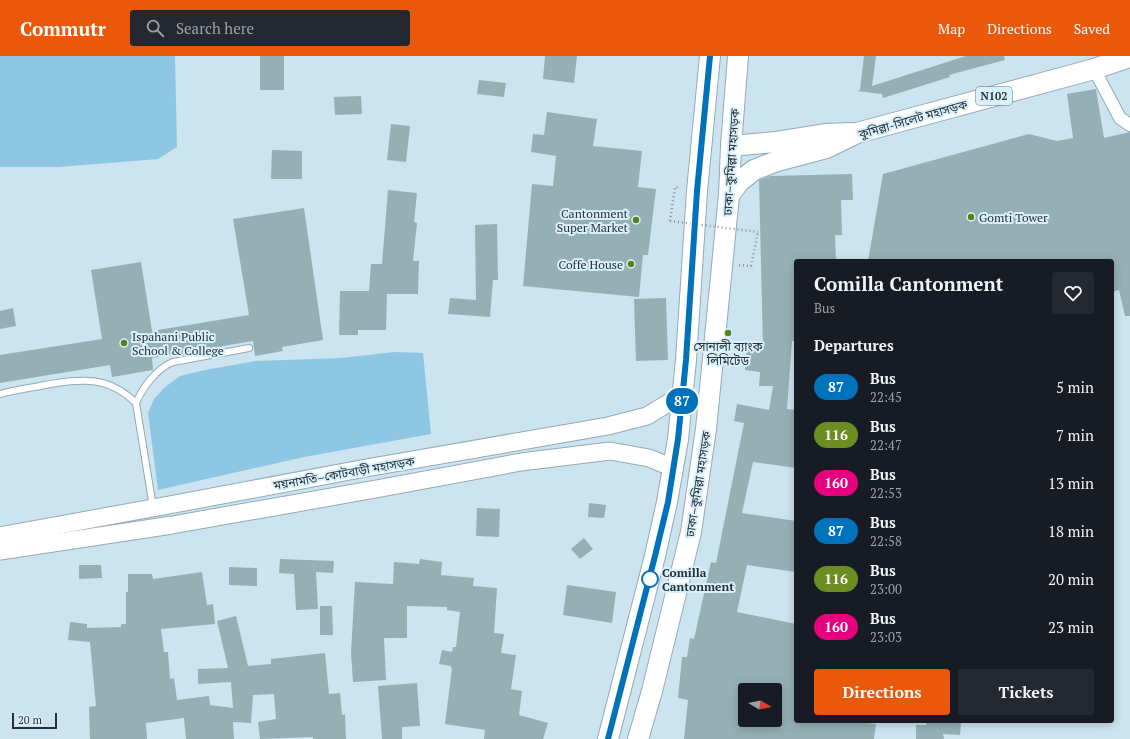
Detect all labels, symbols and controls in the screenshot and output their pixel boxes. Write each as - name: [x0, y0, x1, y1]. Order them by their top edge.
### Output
- search box: [130, 10, 410, 46]
- text: Commutr: [20, 16, 106, 41]
- icon: search: [144, 17, 166, 39]
- text: Search here: [176, 18, 254, 38]
- text: Map: [938, 19, 965, 38]
- text: Directions: [987, 19, 1052, 38]
- text: Saved: [1074, 19, 1110, 38]
- road number: N102: [976, 87, 1012, 105]
- street label: কুমিল্লা-সিলেট মহাসড়ক: [856, 96, 970, 143]
- street label: ঢাকা–কুমিল্লা মহাসড়ক: [720, 108, 743, 217]
- place label: Cantonment Super Market: [557, 206, 629, 235]
- place label: Gomti Tower: [979, 210, 1048, 225]
- marker: Gomti Tower: [966, 212, 976, 222]
- marker: Cantonment Super Market: [631, 215, 641, 225]
- place label: Coffe House: [558, 257, 623, 272]
- marker: Coffe House: [626, 259, 636, 269]
- text: Comilla Cantonment: [814, 271, 1003, 296]
- button: heart: [1052, 272, 1094, 314]
- text: Bus: [814, 299, 835, 317]
- marker: সোনালী ব্যাংক লিমিটেড: [723, 328, 733, 338]
- place label: Ispahani Public School & College: [132, 329, 224, 358]
- text: Departures: [814, 335, 894, 355]
- marker: Ispahani Public School & College: [119, 338, 129, 348]
- place label: সোনালী ব্যাংক লিমিটেড: [694, 339, 763, 368]
- text: Bus: [870, 368, 896, 388]
- text: 87: [828, 377, 844, 396]
- text: 5 min: [1056, 377, 1094, 397]
- line badge: 87: [664, 388, 700, 414]
- text: 22:45: [870, 388, 902, 406]
- text: 87: [674, 391, 690, 410]
- text: Bus: [870, 416, 896, 436]
- text: 116: [824, 425, 848, 444]
- text: 7 min: [1056, 425, 1094, 445]
- street label: ঢাকা–কুমিল্লা মহাসড়ক: [682, 430, 715, 539]
- text: 22:47: [870, 436, 902, 454]
- street label: ময়নামতি–কোটবাড়ী মহাসড়ক: [271, 453, 416, 493]
- text: Bus: [870, 464, 896, 484]
- text: 160: [824, 473, 848, 492]
- text: 13 min: [1048, 473, 1094, 493]
- text: 22:53: [870, 484, 902, 502]
- text: Bus: [870, 512, 896, 532]
- text: 87: [828, 521, 844, 540]
- text: 18 min: [1048, 521, 1094, 541]
- text: 22:58: [870, 532, 902, 550]
- text: Bus: [870, 560, 896, 580]
- place label: Comilla Cantonment: [662, 565, 734, 594]
- text: 116: [824, 569, 848, 588]
- text: 20 min: [1048, 569, 1094, 589]
- marker: Comilla Cantonment: [641, 570, 659, 588]
- text: 23:00: [870, 580, 902, 598]
- text: Bus: [870, 608, 896, 628]
- text: 160: [824, 617, 848, 636]
- text: 23 min: [1048, 617, 1094, 637]
- text: 23:03: [870, 628, 902, 646]
- button: Directions: [814, 669, 950, 715]
- button: Tickets: [958, 669, 1094, 715]
- north arrow: [738, 683, 782, 727]
- map controls: [738, 683, 782, 727]
- scale bar: [12, 711, 57, 730]
- text: 20 m: [18, 713, 42, 727]

